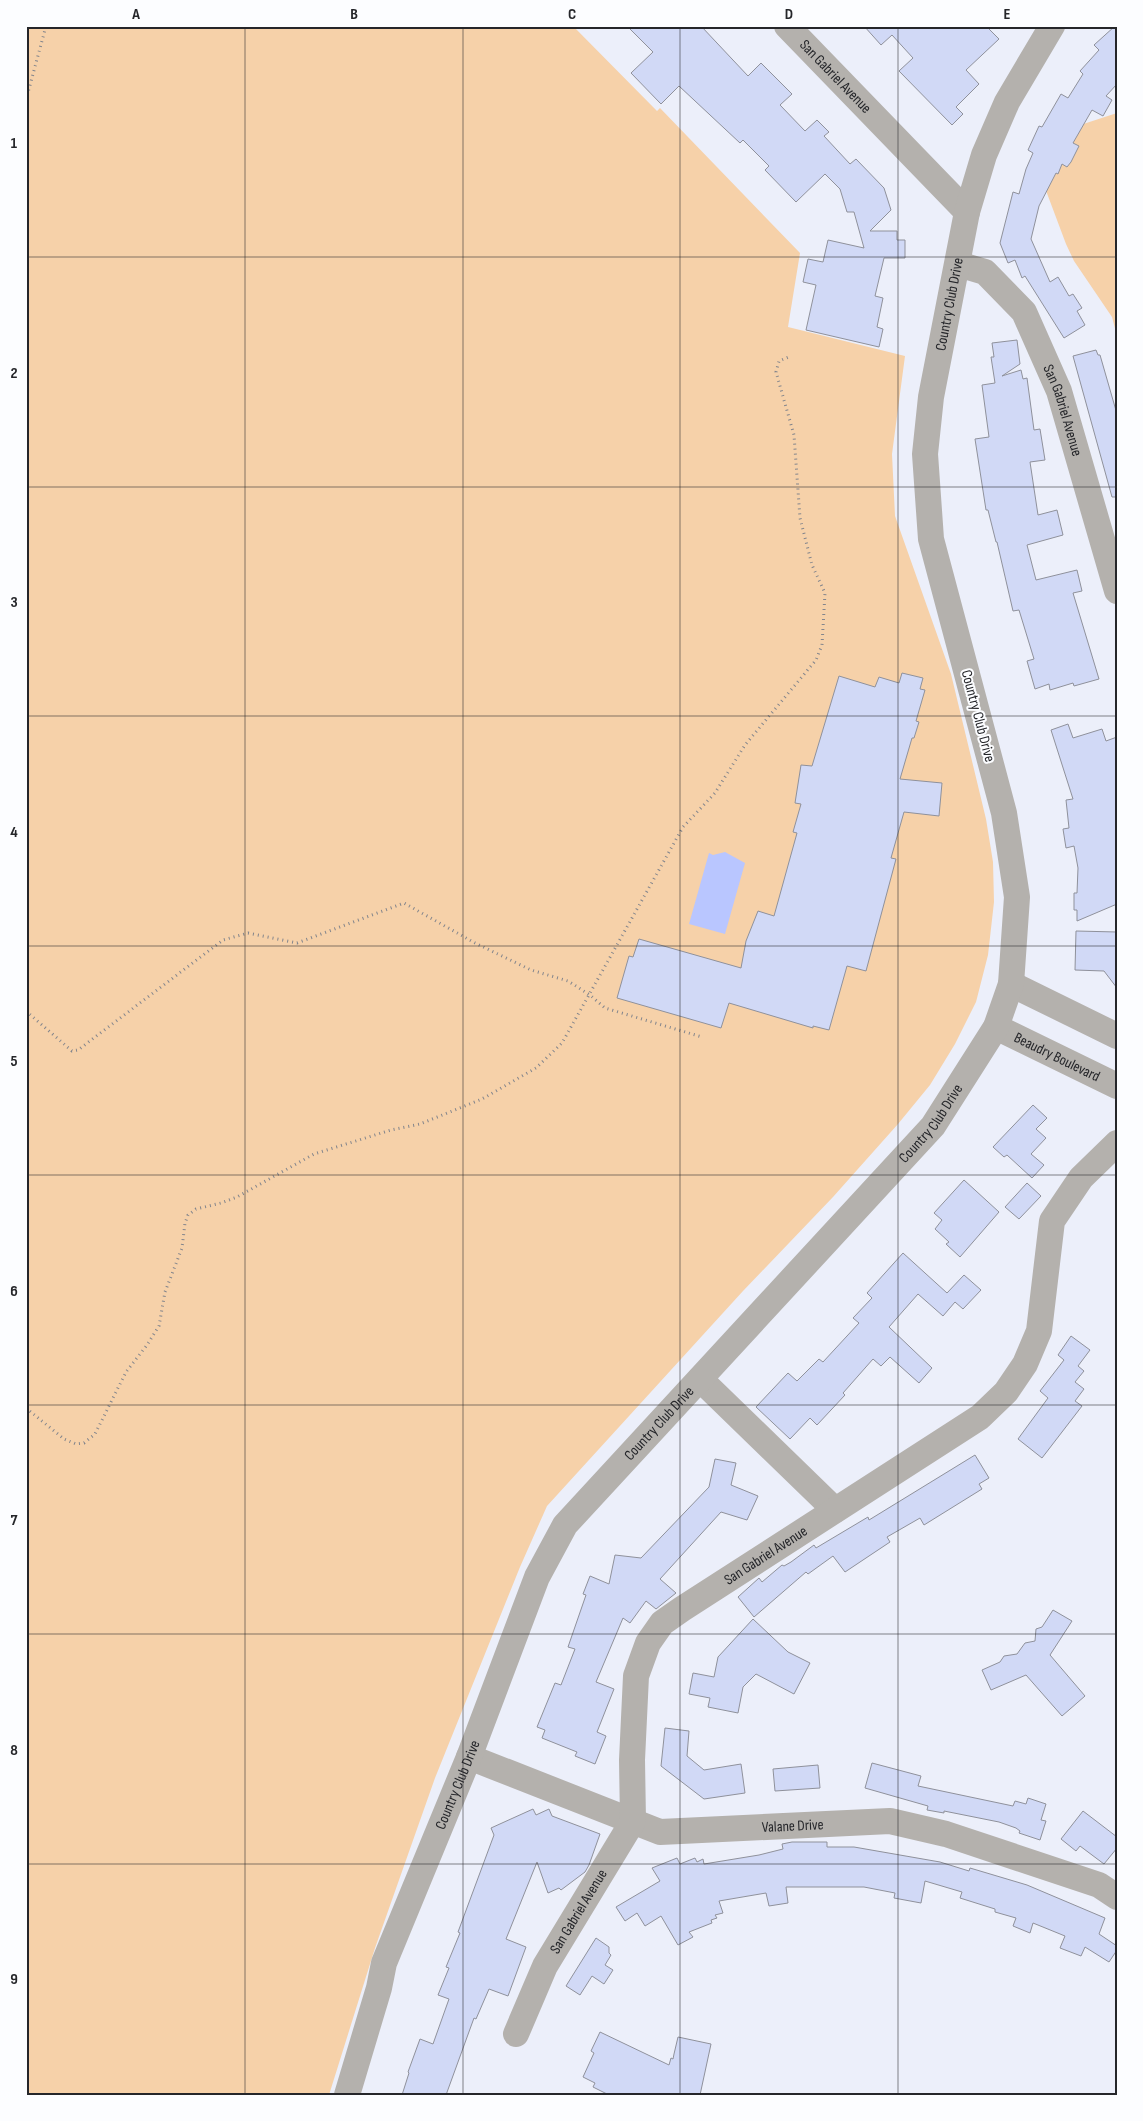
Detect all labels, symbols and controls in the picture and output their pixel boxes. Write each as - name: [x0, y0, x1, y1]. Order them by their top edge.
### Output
- text: A: [131, 5, 140, 24]
- text: B: [350, 5, 358, 24]
- text: C: [568, 5, 576, 24]
- text: D: [785, 5, 793, 24]
- text: E: [1004, 5, 1011, 24]
- street label: San Gabriel Avenue: [796, 35, 876, 117]
- text: 1: [11, 134, 18, 153]
- street label: Country Club Drive: [931, 256, 967, 352]
- street label: San Gabriel Avenue: [1039, 361, 1087, 458]
- text: 2: [10, 364, 18, 383]
- text: 3: [10, 593, 18, 612]
- street label: Country Club Drive: [957, 668, 999, 764]
- text: 4: [10, 823, 18, 842]
- street label: Beaudry Boulevard: [1011, 1028, 1103, 1086]
- text: 5: [10, 1052, 18, 1071]
- street label: Country Club Drive: [894, 1080, 967, 1167]
- text: 6: [10, 1282, 18, 1301]
- street label: Country Club Drive: [620, 1382, 698, 1464]
- text: 7: [11, 1511, 18, 1530]
- street label: San Gabriel Avenue: [720, 1521, 811, 1589]
- street label: Country Club Drive: [431, 1737, 484, 1832]
- text: 8: [10, 1741, 18, 1760]
- street label: Valane Drive: [761, 1815, 824, 1837]
- street label: San Gabriel Avenue: [545, 1865, 611, 1957]
- text: 9: [10, 1970, 18, 1989]

